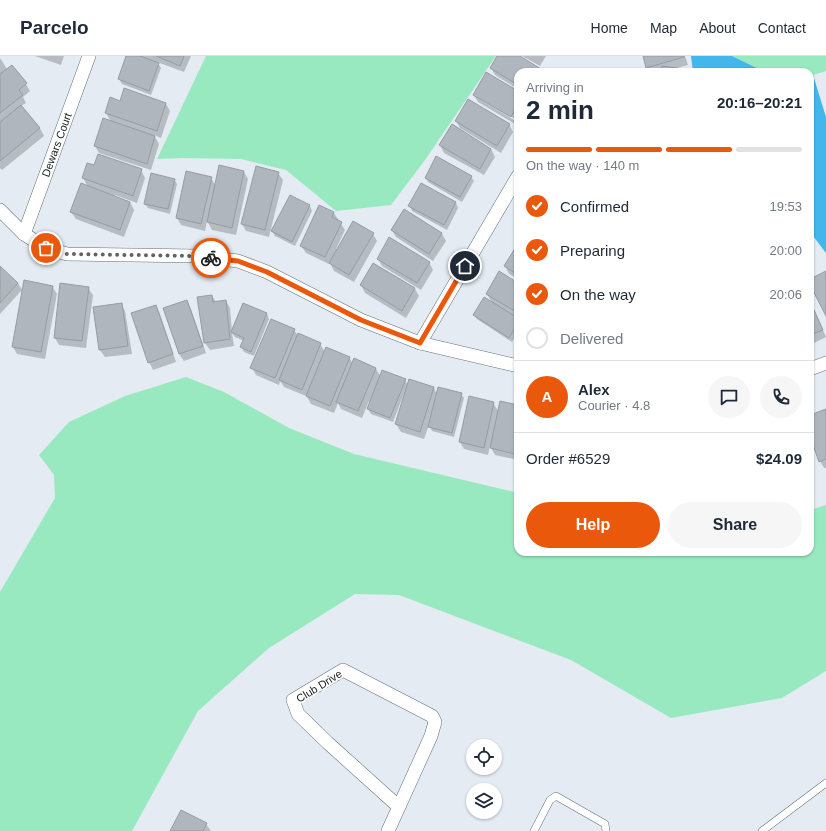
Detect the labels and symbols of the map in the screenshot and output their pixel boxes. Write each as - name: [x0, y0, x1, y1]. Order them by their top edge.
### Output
- street label: Dewars Court: [39, 111, 74, 178]
- pin: [29, 231, 63, 265]
- courier: [191, 238, 231, 278]
- pin: [448, 249, 482, 283]
- street label: Club Drive: [294, 667, 344, 705]

